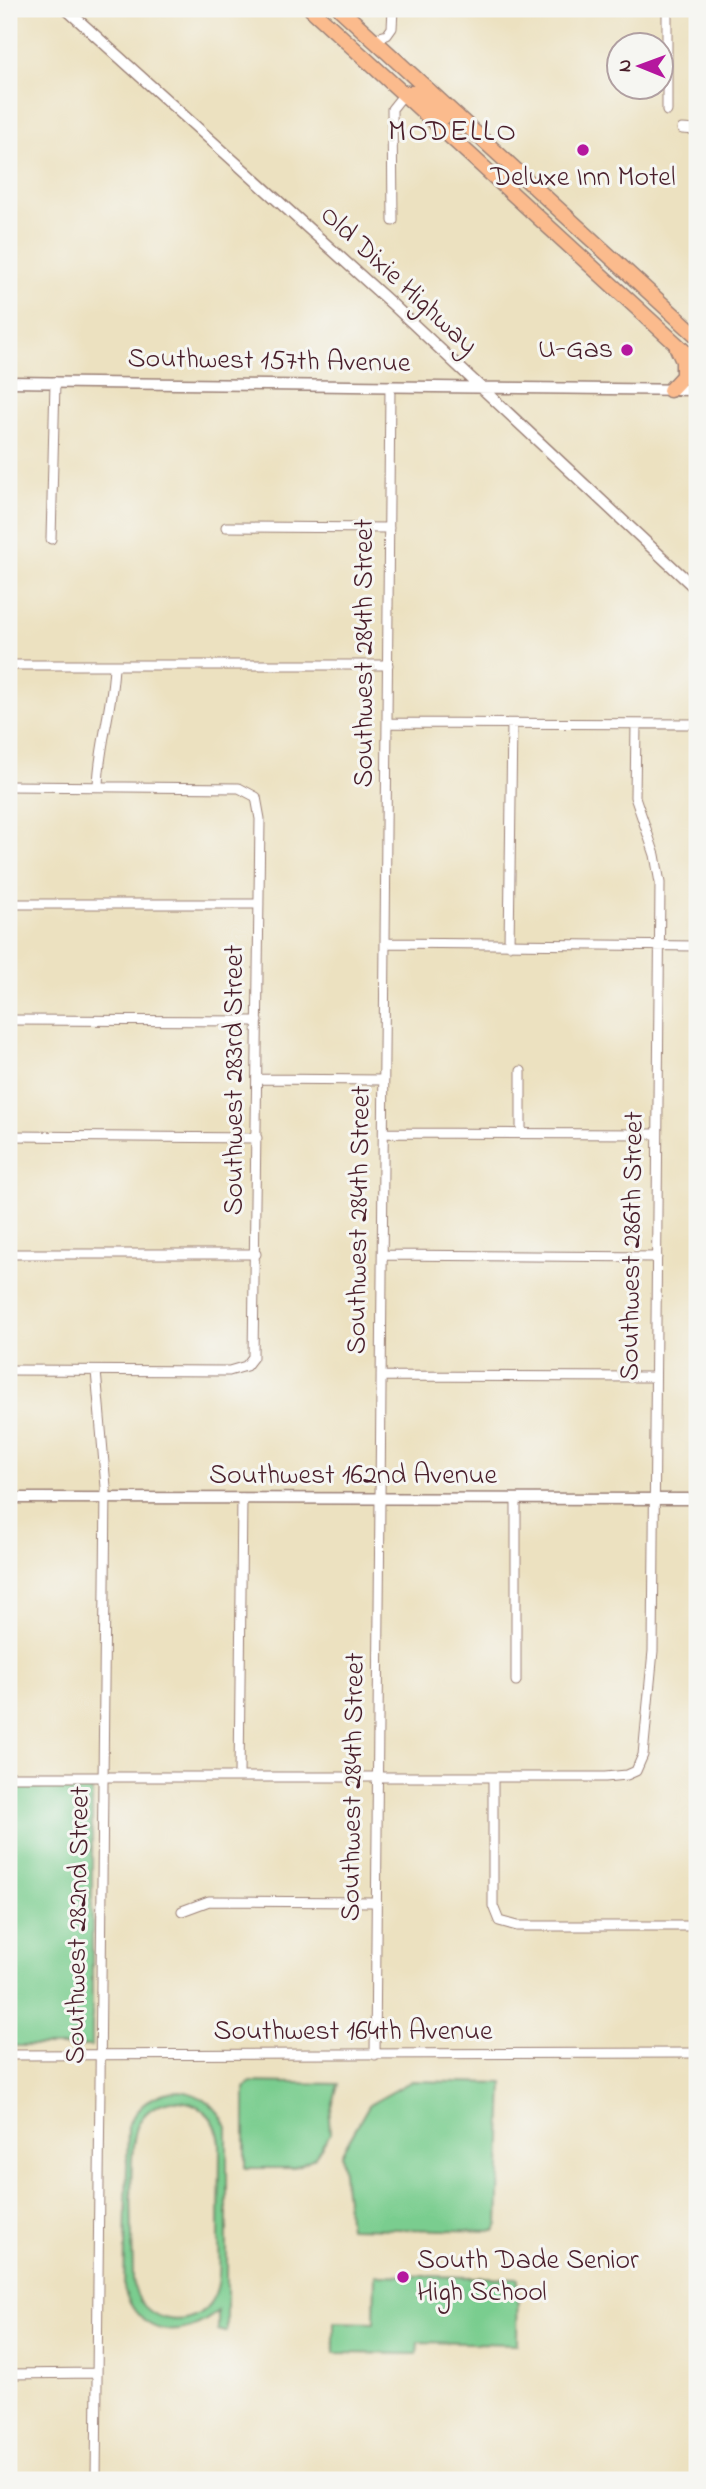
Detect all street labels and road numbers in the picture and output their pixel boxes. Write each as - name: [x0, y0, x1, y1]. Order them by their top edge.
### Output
- street label: Old Dixie Highway: [310, 197, 486, 365]
- street label: Southwest 157th Avenue: [127, 339, 411, 385]
- street label: Southwest 284th Street: [345, 519, 386, 787]
- street label: Southwest 283rd Street: [215, 945, 256, 1215]
- street label: Southwest 284th Street: [337, 1085, 383, 1355]
- street label: Southwest 286th Street: [610, 1111, 656, 1381]
- street label: Southwest 162nd Avenue: [209, 1456, 498, 1497]
- street label: Southwest 284th Street: [331, 1652, 377, 1922]
- street label: Southwest 282nd Street: [56, 1786, 102, 2064]
- street label: Southwest 164th Avenue: [214, 2012, 493, 2053]

